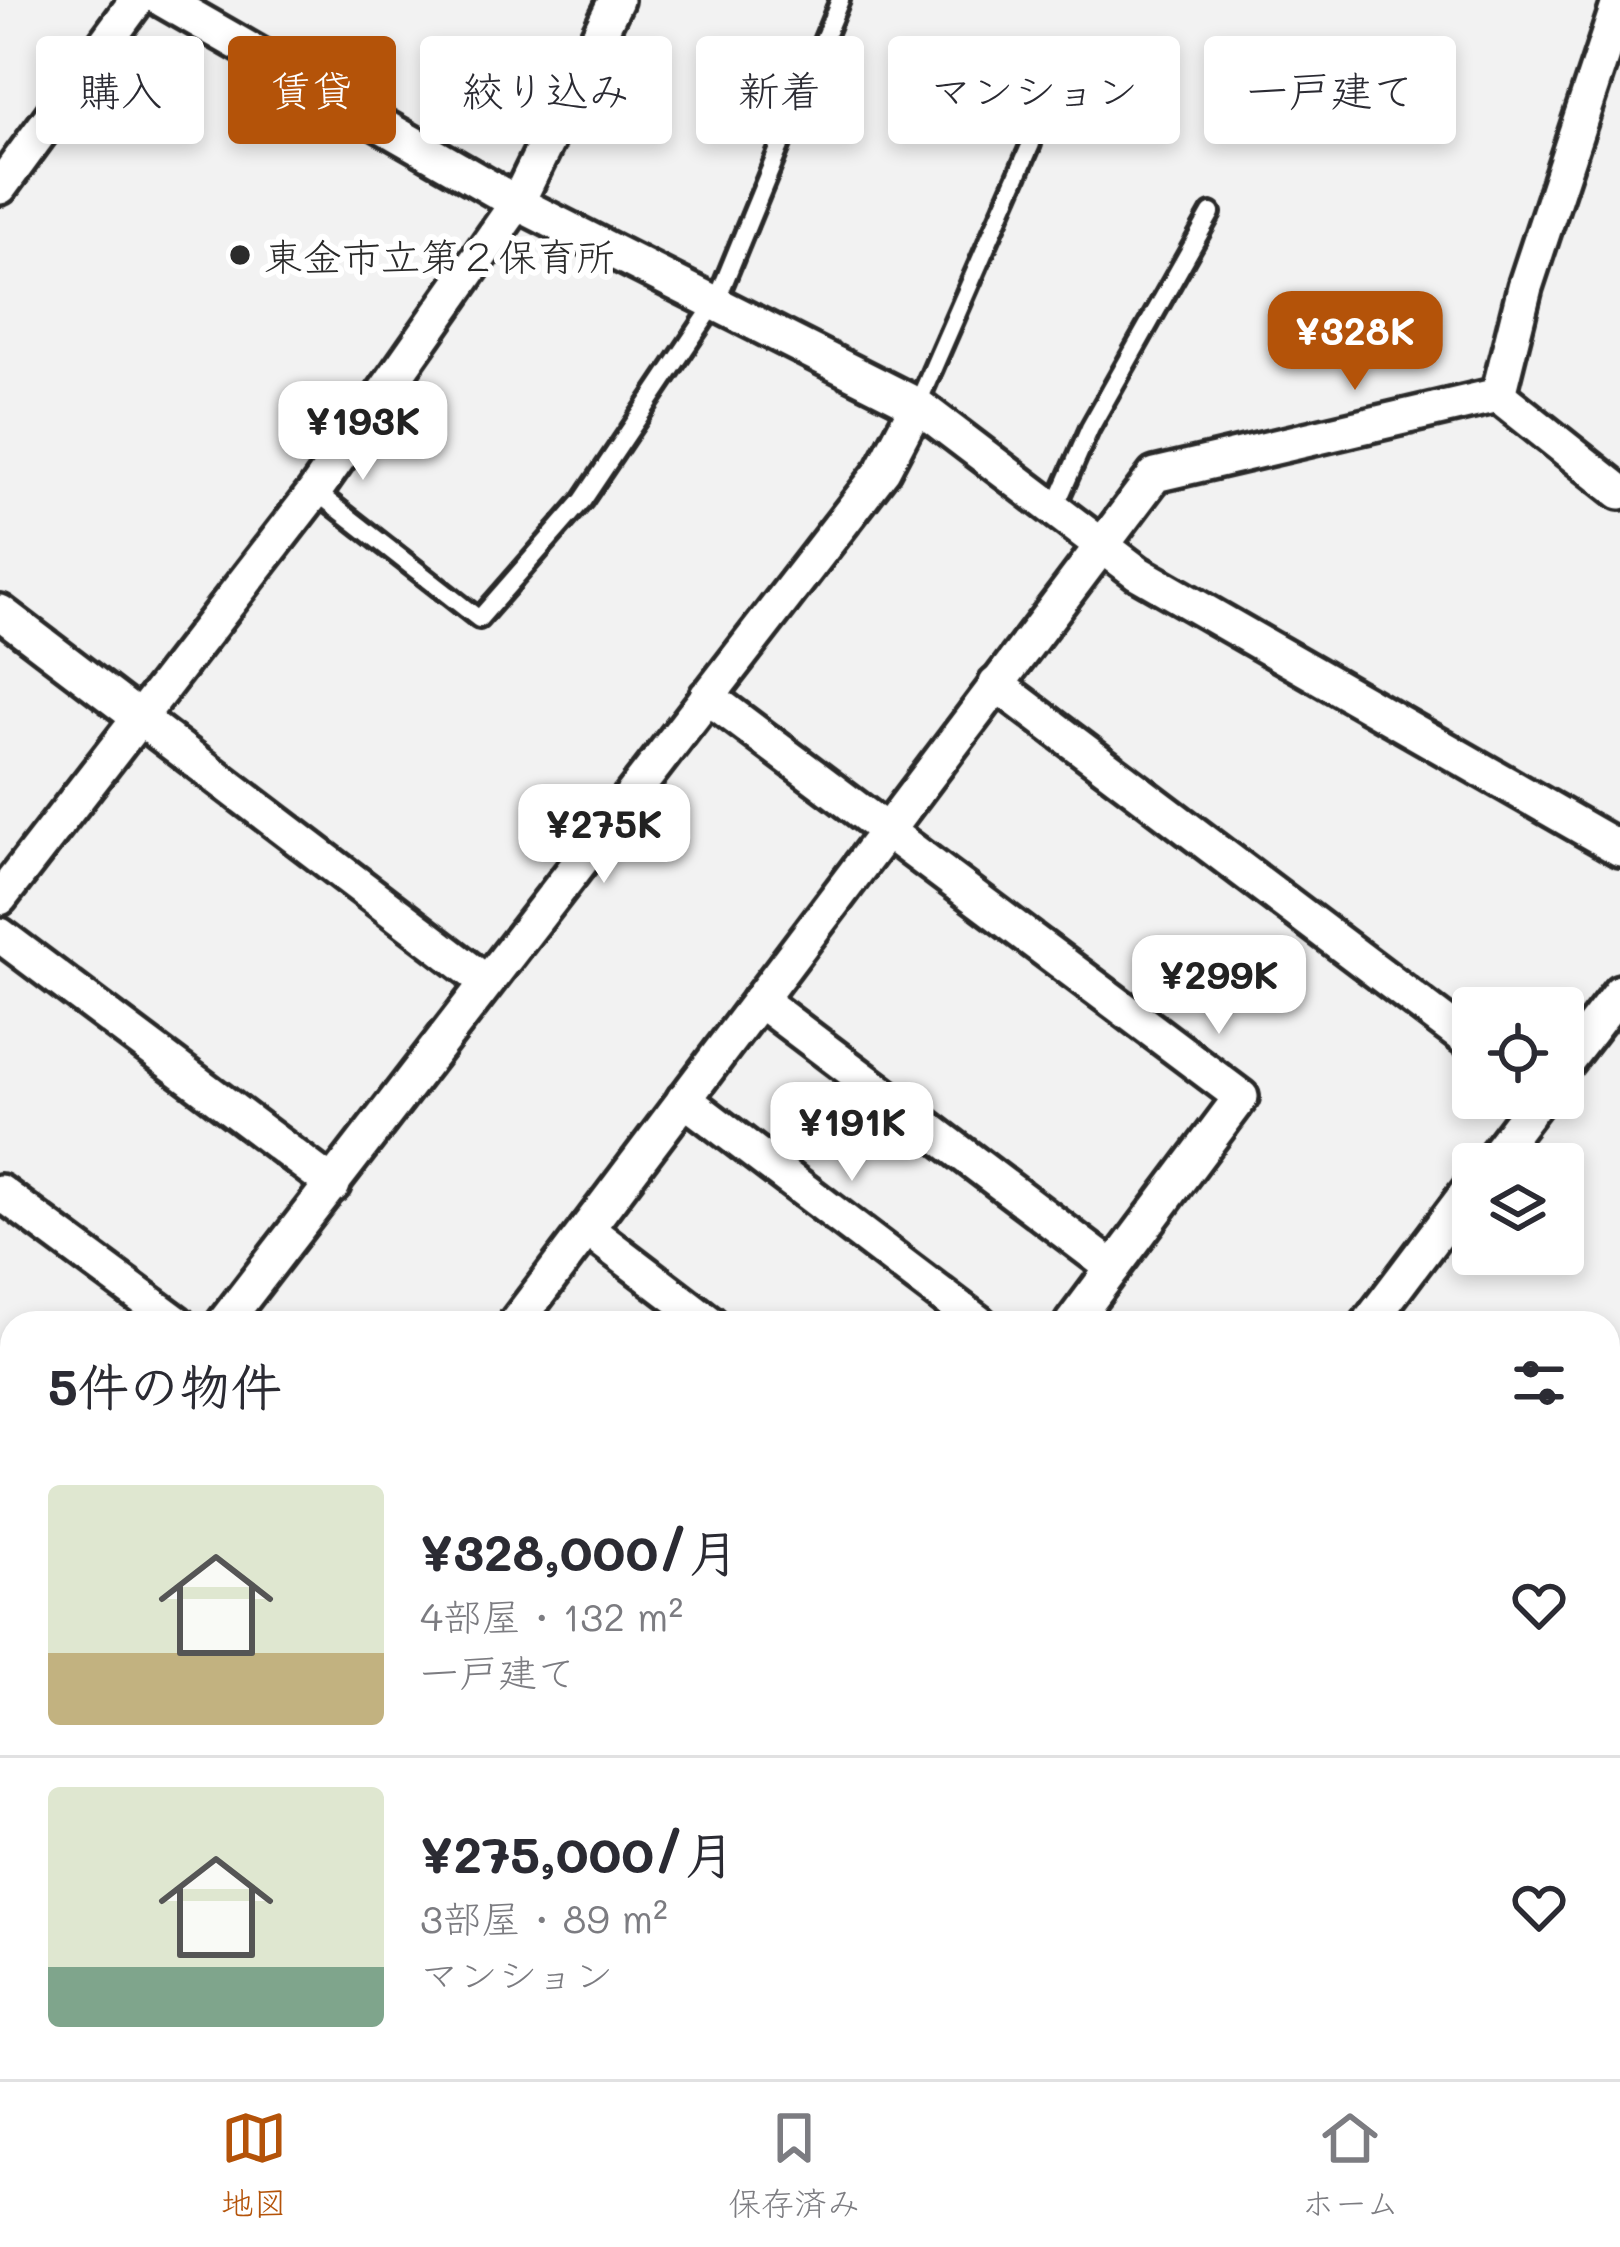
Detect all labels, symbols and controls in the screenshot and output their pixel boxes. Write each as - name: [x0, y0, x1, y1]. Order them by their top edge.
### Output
- chip: 購入: [36, 36, 204, 144]
- chip: 賃貸: [228, 36, 396, 144]
- chip: 絞り込み: [420, 36, 672, 144]
- chip: 新着: [696, 36, 864, 144]
- chip: マンション: [888, 36, 1180, 144]
- chip: 一戸建て: [1204, 36, 1456, 144]
- place label: 東金市立第２保育所: [264, 230, 615, 281]
- marker: 東金市立第２保育所: [227, 242, 253, 268]
- pin: ¥328K: [1271, 291, 1439, 393]
- text: ¥328K: [1295, 304, 1415, 355]
- pin: ¥193K: [279, 381, 447, 483]
- text: ¥193K: [305, 394, 421, 445]
- pin: ¥275K: [520, 784, 688, 886]
- text: ¥275K: [545, 797, 663, 848]
- pin: ¥299K: [1135, 935, 1303, 1037]
- text: ¥299K: [1159, 948, 1279, 999]
- map controls: [1452, 987, 1584, 1275]
- button: locate: [1452, 987, 1584, 1119]
- pin: ¥191K: [768, 1082, 936, 1184]
- text: ¥191K: [797, 1095, 907, 1146]
- button: layers: [1452, 1143, 1584, 1275]
- icon: filters: [1506, 1350, 1572, 1416]
- text: 5件の物件: [48, 1351, 282, 1418]
- text: ¥328,000/月: [420, 1517, 739, 1584]
- icon: home: [144, 1533, 288, 1677]
- icon: heart: [1506, 1572, 1572, 1638]
- text: 4部屋 · 132 m²: [420, 1590, 683, 1641]
- text: 一戸建て: [420, 1646, 576, 1697]
- text: ¥275,000/月: [420, 1819, 735, 1886]
- icon: home: [144, 1835, 288, 1979]
- icon: heart: [1506, 1874, 1572, 1940]
- text: 3部屋 · 89 m²: [420, 1892, 668, 1943]
- text: マンション: [420, 1948, 613, 1999]
- tab: 地図: [221, 2105, 287, 2225]
- tab: 保存済み: [728, 2105, 860, 2225]
- tab: ホーム: [1302, 2105, 1399, 2225]

